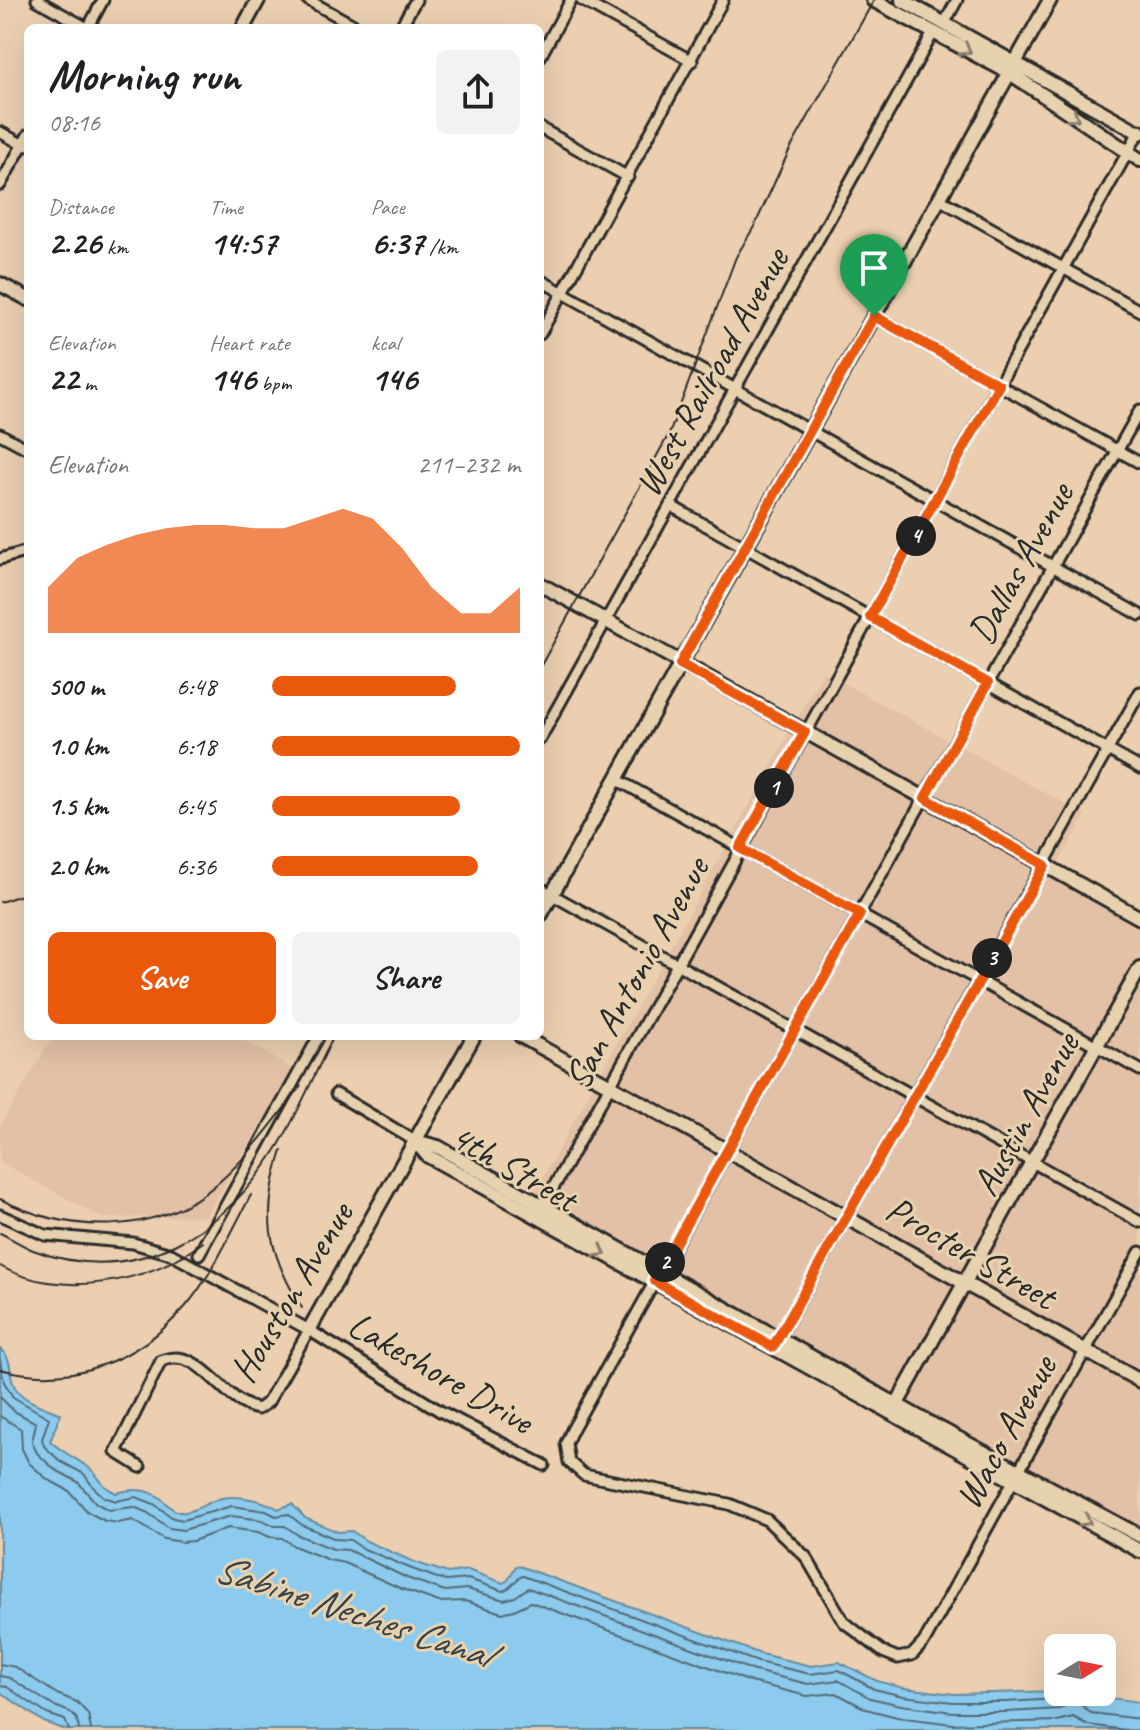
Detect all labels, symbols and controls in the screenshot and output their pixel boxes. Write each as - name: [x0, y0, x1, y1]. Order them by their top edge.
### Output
- one-way arrow: [957, 40, 972, 55]
- text: Morning run: [48, 48, 240, 103]
- button: share: [436, 50, 520, 134]
- text: 08:16: [48, 106, 100, 139]
- one-way arrow: [1066, 107, 1080, 122]
- text: Distance: [48, 193, 114, 221]
- text: Time: [209, 193, 243, 221]
- text: Pace: [371, 193, 405, 221]
- text: 2.26: [48, 221, 101, 264]
- text: 14:57: [209, 221, 277, 264]
- text: 6:37: [371, 221, 424, 264]
- text: km: [101, 233, 128, 261]
- text: /km: [424, 233, 458, 261]
- pin: [840, 234, 908, 316]
- street label: West Railroad Avenue: [624, 238, 800, 504]
- icon: arrive: [852, 246, 896, 290]
- text: Elevation: [48, 329, 116, 357]
- text: Heart rate: [209, 329, 290, 357]
- text: kcal: [371, 329, 400, 357]
- text: 22: [48, 357, 79, 400]
- text: 146: [209, 357, 256, 400]
- text: 146: [371, 357, 417, 400]
- text: m: [79, 369, 96, 397]
- text: bpm: [256, 369, 291, 397]
- text: Elevation: [48, 448, 128, 481]
- text: 211–232 m: [417, 448, 520, 481]
- street label: Dallas Avenue: [957, 473, 1085, 652]
- pin: 4: [896, 516, 936, 556]
- text: 4: [911, 522, 921, 550]
- text: 500 m: [48, 670, 104, 703]
- text: 6:48: [176, 670, 216, 703]
- text: 1.0 km: [48, 730, 108, 763]
- text: 6:18: [176, 730, 216, 763]
- pin: 1: [754, 768, 794, 808]
- text: 1: [769, 774, 779, 802]
- text: 1.5 km: [48, 790, 108, 823]
- text: 6:45: [176, 790, 216, 823]
- street label: San Antonio Avenue: [553, 847, 721, 1097]
- text: 2.0 km: [48, 850, 108, 883]
- text: 6:36: [176, 850, 216, 883]
- button: Save: [48, 932, 276, 1024]
- button: Share: [292, 932, 520, 1024]
- pin: 3: [972, 938, 1012, 978]
- text: 3: [987, 944, 997, 972]
- street label: Austin Avenue: [961, 1022, 1091, 1204]
- street label: 4th Street: [442, 1113, 588, 1224]
- street label: Procter Street: [878, 1185, 1067, 1321]
- street label: Houston Avenue: [219, 1192, 365, 1391]
- one-way arrow: [592, 1242, 607, 1258]
- pin: 2: [645, 1242, 685, 1282]
- text: 2: [660, 1248, 670, 1276]
- street label: Lakeshore Drive: [340, 1301, 544, 1445]
- street label: Waco Avenue: [944, 1345, 1068, 1517]
- one-way arrow: [1078, 1512, 1092, 1527]
- water label: Sabine Neches Canal: [209, 1543, 509, 1683]
- north arrow: [1044, 1634, 1116, 1706]
- map controls: [1044, 1634, 1116, 1706]

